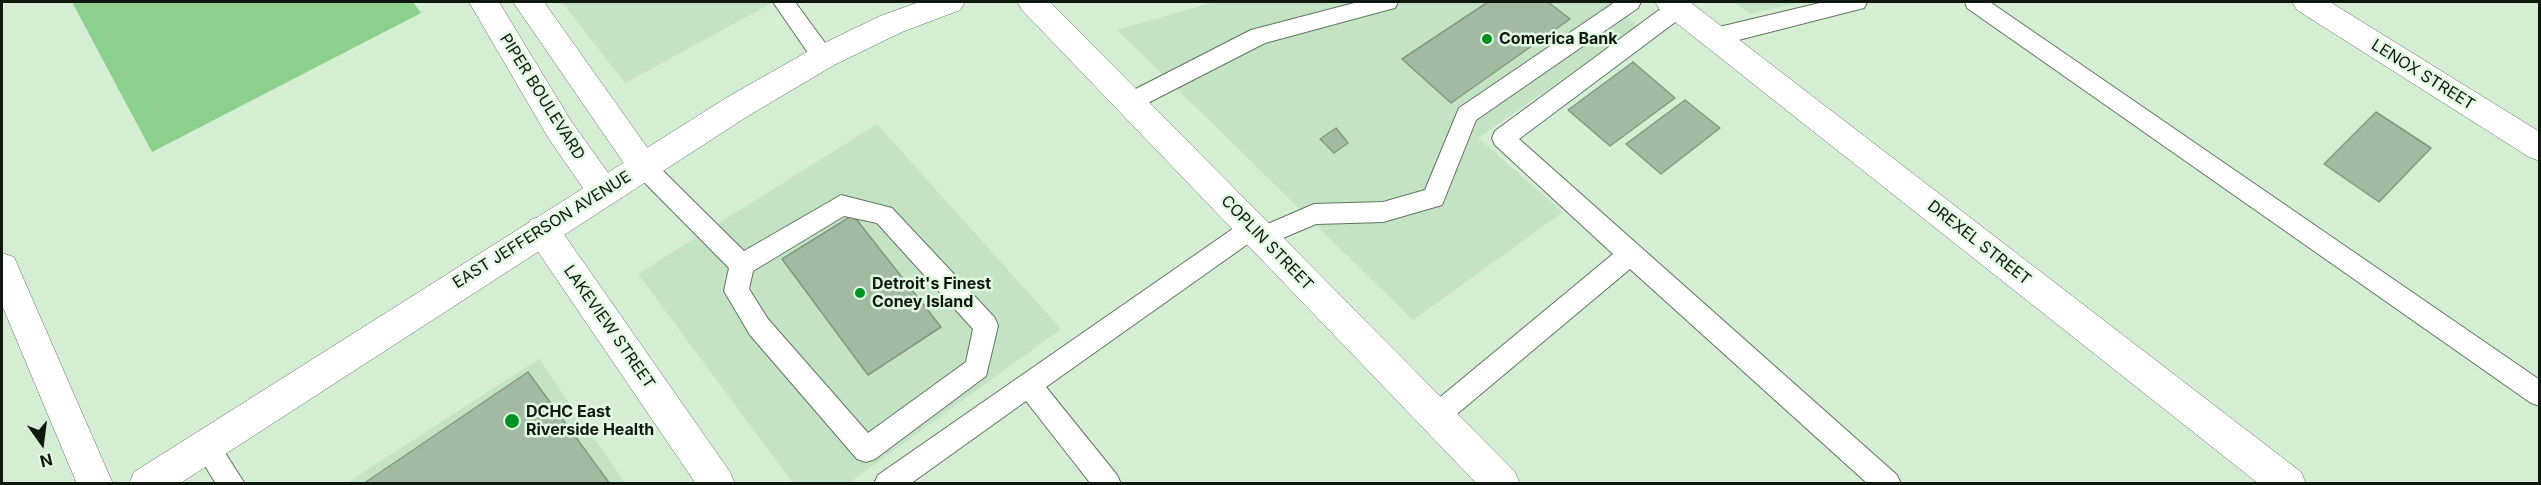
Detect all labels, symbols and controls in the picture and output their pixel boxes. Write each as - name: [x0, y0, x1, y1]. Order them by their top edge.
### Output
- place label: Comerica Bank: [1499, 29, 1618, 49]
- street label: PIPER BOULEVARD: [495, 30, 589, 164]
- marker: Comerica Bank: [1480, 32, 1494, 46]
- street label: LENOX STREET: [2368, 36, 2478, 114]
- street label: EAST JEFFERSON AVENUE: [449, 167, 635, 293]
- street label: COPLIN STREET: [1217, 192, 1317, 294]
- street label: DREXEL STREET: [1923, 197, 2035, 289]
- street label: LAKEVIEW STREET: [559, 262, 659, 392]
- place label: Detroit's Finest Coney Island: [872, 274, 991, 312]
- marker: Detroit's Finest Coney Island: [853, 286, 867, 300]
- place label: DCHC East Riverside Health: [526, 402, 654, 440]
- marker: DCHC East Riverside Health: [503, 412, 521, 430]
- north arrow: [12, 413, 72, 473]
- text: N: [38, 449, 55, 472]

